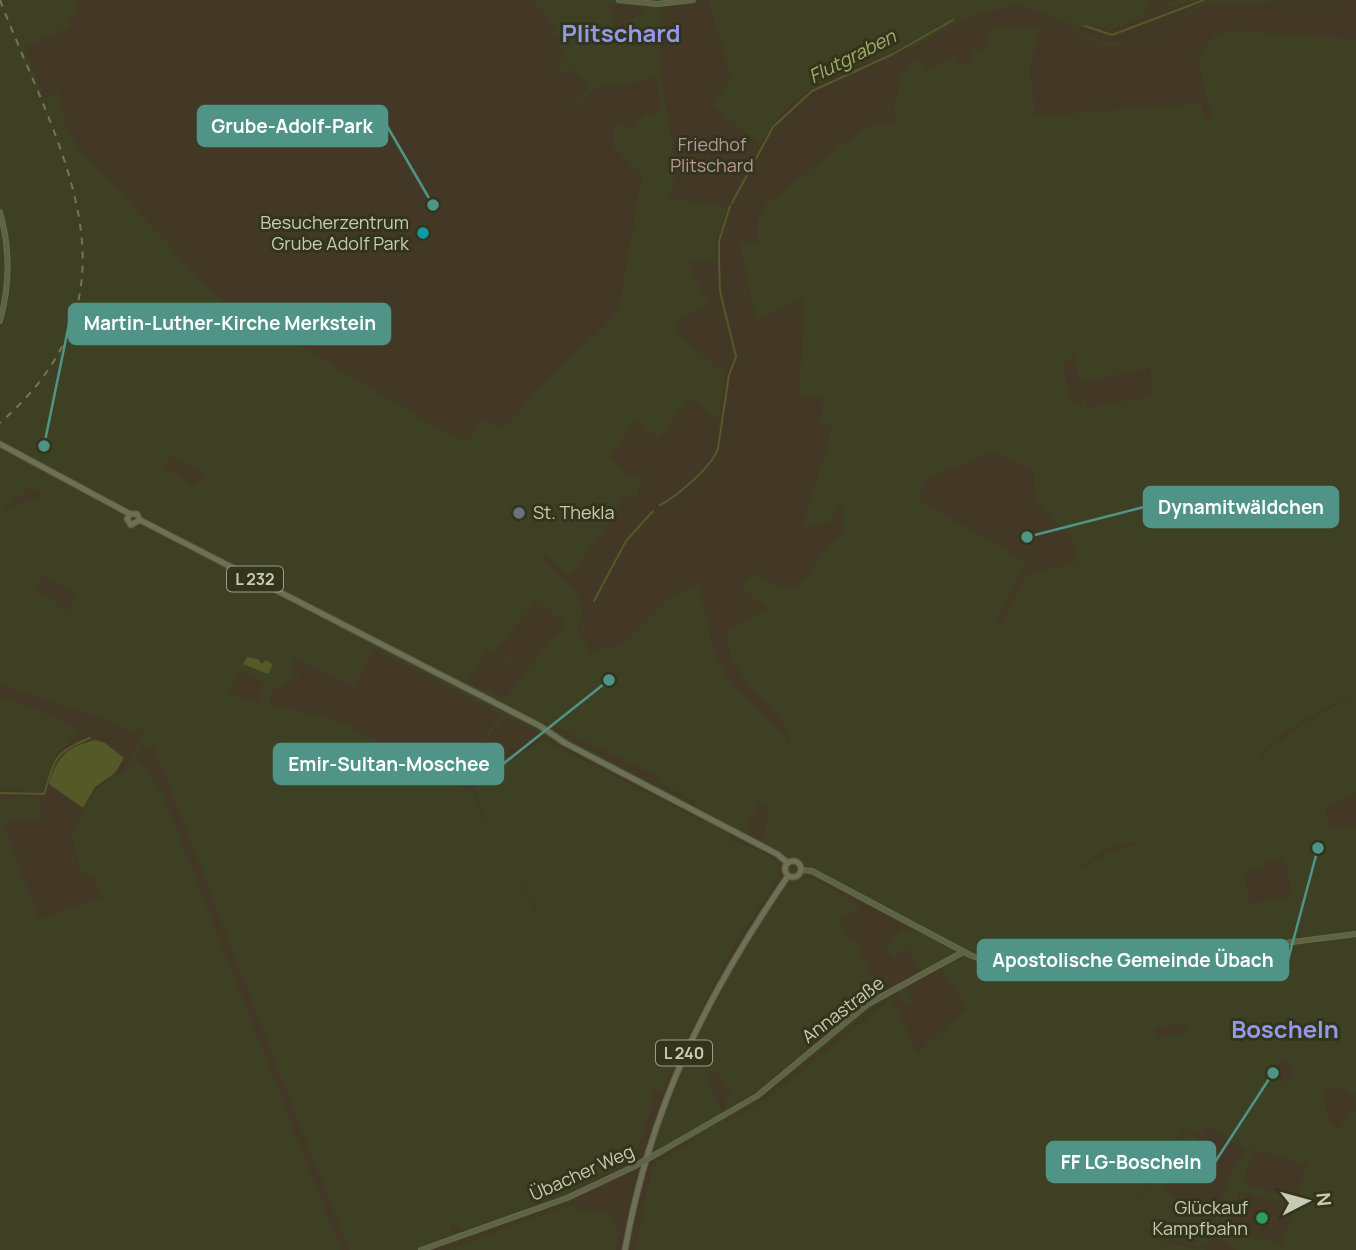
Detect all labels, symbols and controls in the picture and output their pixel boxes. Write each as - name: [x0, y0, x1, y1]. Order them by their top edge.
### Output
- district label: Plitschard: [562, 16, 680, 49]
- water label: Flutgraben: [804, 23, 901, 89]
- callout: Grube-Adolf-Park: [198, 106, 387, 146]
- text: Grube-Adolf-Park: [211, 113, 373, 139]
- park label: Friedhof Plitschard: [670, 132, 754, 177]
- place label: Besucherzentrum Grube Adolf Park: [260, 210, 410, 255]
- marker: Besucherzentrum Grube Adolf Park: [415, 225, 431, 241]
- callout: Martin-Luther-Kirche Merkstein: [69, 304, 390, 344]
- text: Martin-Luther-Kirche Merkstein: [84, 310, 376, 336]
- callout: Dynamitwäldchen: [1144, 487, 1338, 527]
- text: Dynamitwäldchen: [1158, 494, 1324, 520]
- place label: St. Thekla: [533, 500, 615, 524]
- marker: St. Thekla: [511, 505, 527, 521]
- road number: L 232: [227, 566, 283, 592]
- callout: Emir-Sultan-Moschee: [274, 744, 503, 784]
- text: Emir-Sultan-Moschee: [288, 751, 490, 777]
- callout: Apostolische Gemeinde Übach: [978, 940, 1288, 980]
- text: Apostolische Gemeinde Übach: [992, 947, 1274, 973]
- street label: Annastraße: [796, 970, 888, 1048]
- district label: Boscheln: [1231, 1012, 1339, 1045]
- road number: L 240: [656, 1040, 712, 1065]
- street label: Übacher Weg: [526, 1138, 637, 1206]
- callout: FF LG-Boscheln: [1047, 1142, 1215, 1182]
- text: FF LG-Boscheln: [1061, 1149, 1201, 1175]
- north arrow: [1272, 1166, 1342, 1236]
- text: N: [1310, 1191, 1338, 1207]
- place label: Glückauf Kampfbahn: [1152, 1195, 1249, 1240]
- marker: Glückauf Kampfbahn: [1254, 1210, 1270, 1226]

